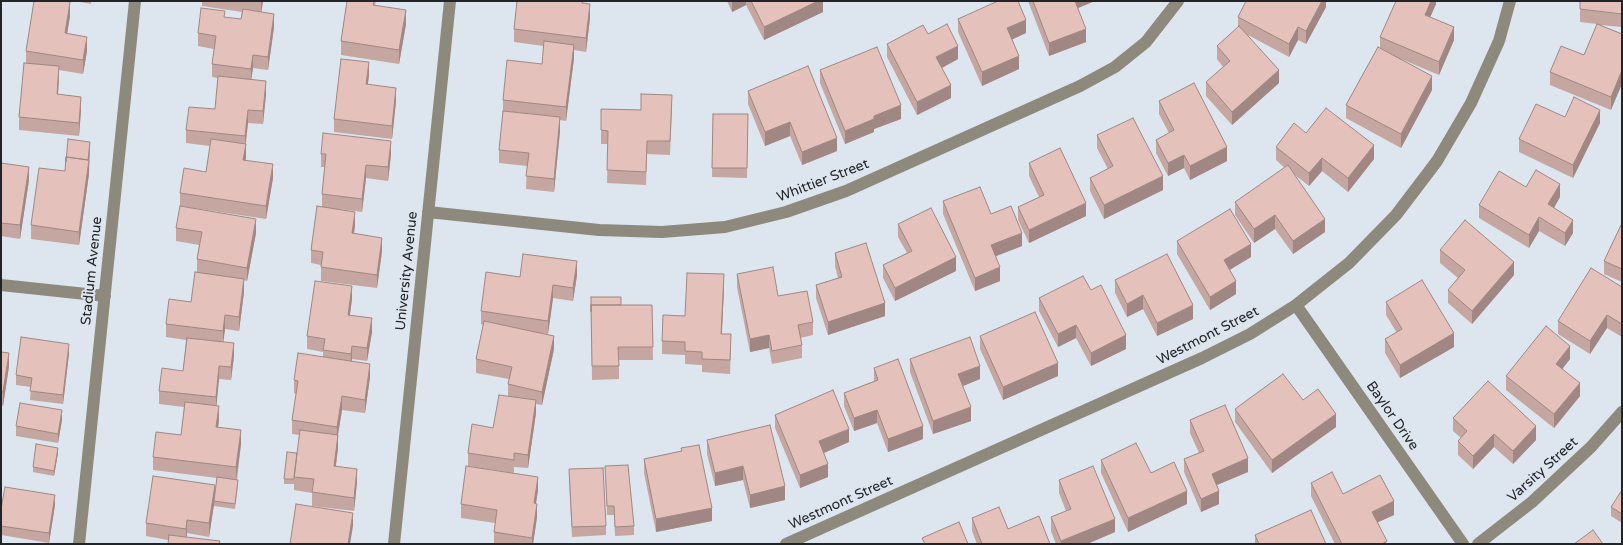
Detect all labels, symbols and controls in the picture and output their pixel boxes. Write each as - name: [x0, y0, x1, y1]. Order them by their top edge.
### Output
- street label: Whittier Street: [775, 156, 871, 206]
- street label: University Avenue: [392, 211, 422, 331]
- street label: Stadium Avenue: [78, 216, 106, 326]
- street label: Westmont Street: [1154, 303, 1262, 369]
- street label: Baylor Drive: [1362, 378, 1422, 454]
- street label: Varsity Street: [1504, 434, 1582, 506]
- street label: Westmont Street: [786, 473, 896, 533]

